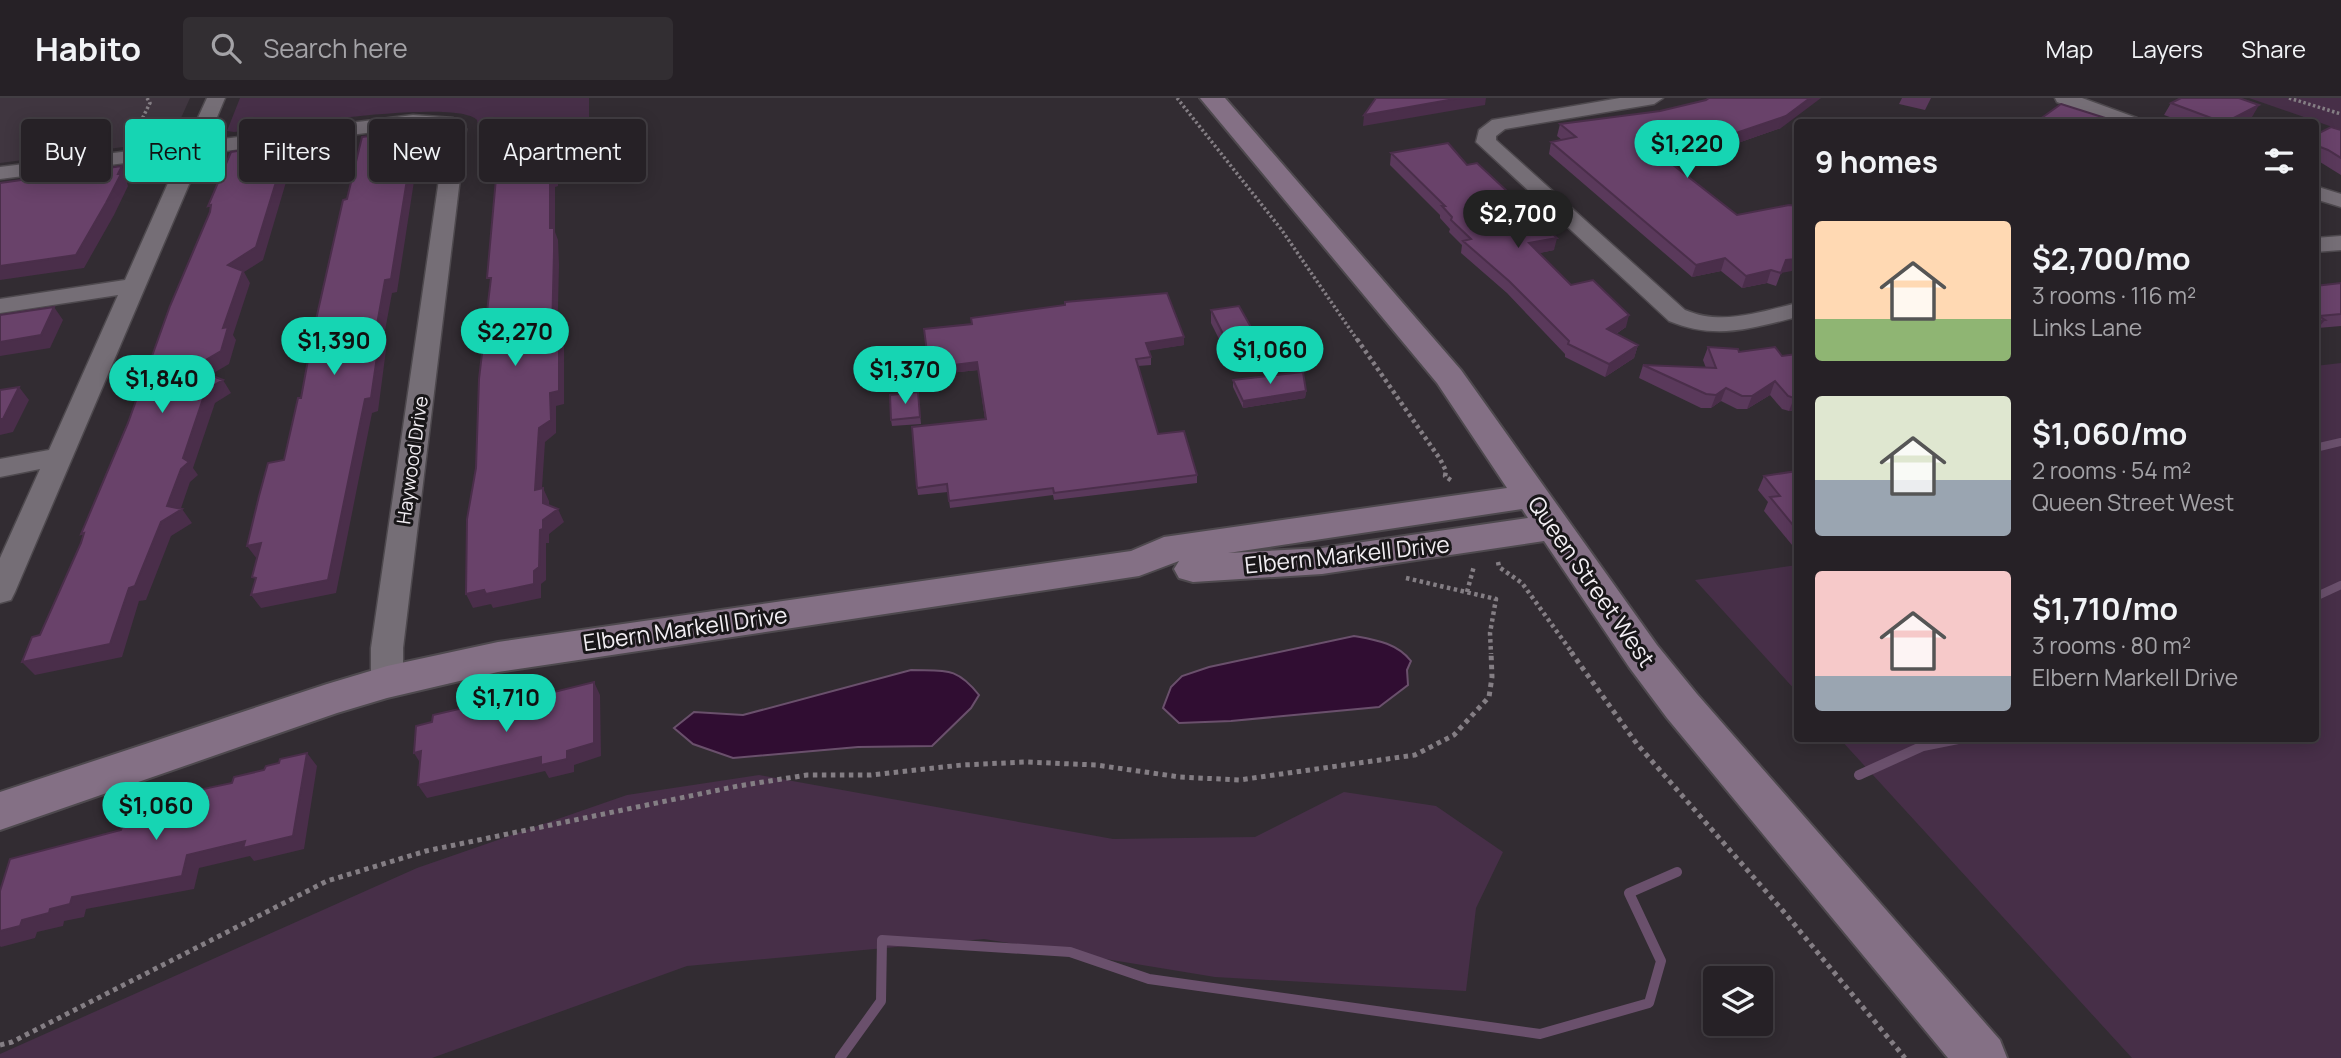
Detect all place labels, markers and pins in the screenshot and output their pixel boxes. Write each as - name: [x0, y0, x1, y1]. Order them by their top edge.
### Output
- pin: $1,220: [1630, 120, 1744, 180]
- pin: $2,700: [1461, 190, 1575, 250]
- pin: $2,270: [458, 308, 572, 368]
- pin: $1,390: [277, 317, 391, 377]
- pin: $1,060: [1213, 327, 1327, 386]
- pin: $1,370: [848, 346, 962, 406]
- pin: $1,840: [105, 356, 219, 415]
- pin: $1,710: [449, 674, 563, 734]
- pin: $1,060: [99, 782, 213, 842]

